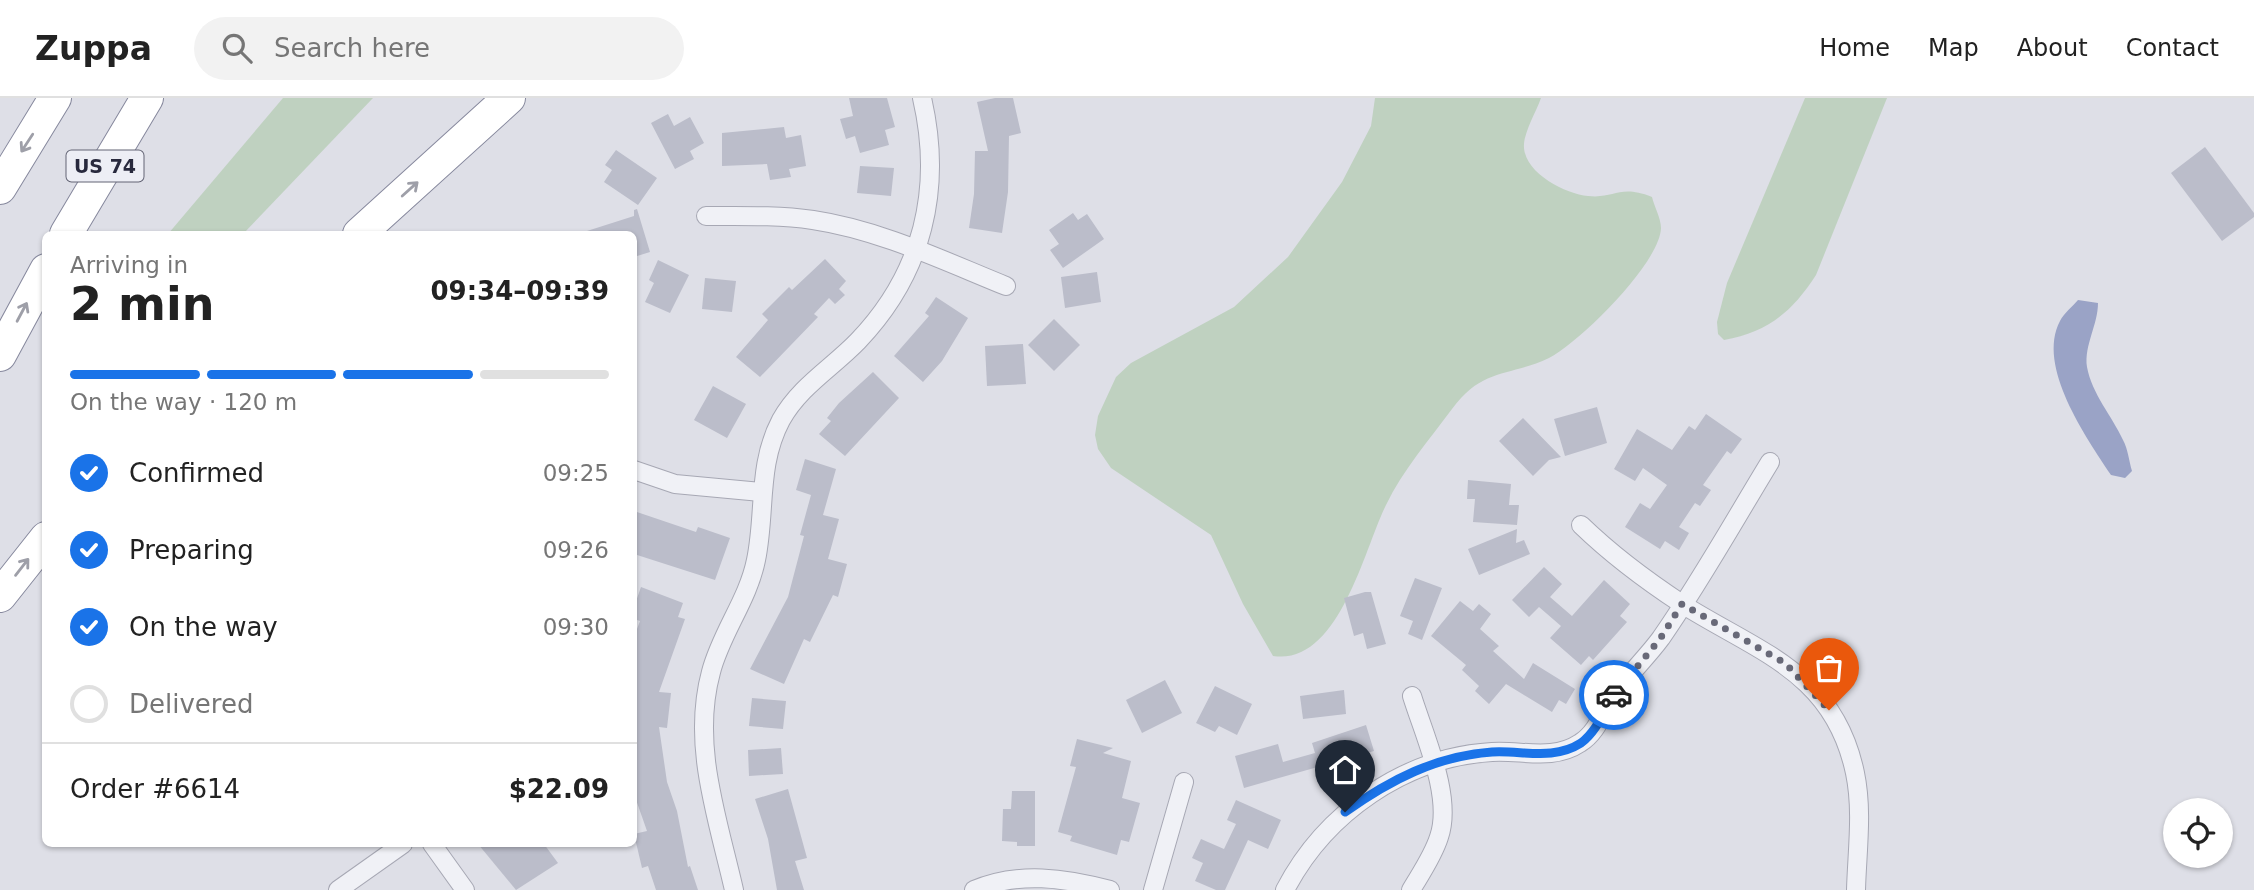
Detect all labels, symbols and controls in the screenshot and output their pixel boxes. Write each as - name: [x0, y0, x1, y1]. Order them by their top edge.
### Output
- search box: [194, 17, 684, 80]
- text: Zuppa: [35, 29, 152, 68]
- icon: search: [218, 29, 256, 67]
- text: Search here: [274, 33, 430, 63]
- text: Home: [1819, 34, 1890, 62]
- text: Map: [1928, 34, 1979, 62]
- text: About: [2017, 34, 2088, 62]
- text: Contact: [2126, 34, 2219, 62]
- one-way arrow: [19, 132, 33, 152]
- road number: US 74: [66, 150, 144, 181]
- one-way arrow: [401, 181, 419, 197]
- text: Arriving in: [70, 252, 188, 278]
- text: 09:34–09:39: [430, 276, 609, 306]
- text: 2 min: [70, 277, 214, 331]
- one-way arrow: [16, 303, 30, 323]
- text: On the way · 120 m: [70, 389, 297, 415]
- icon: check: [70, 454, 108, 492]
- text: Confirmed: [129, 458, 264, 488]
- text: 09:25: [543, 460, 609, 486]
- icon: check: [70, 531, 108, 569]
- text: Preparing: [129, 535, 254, 565]
- text: 09:26: [543, 537, 609, 563]
- one-way arrow: [15, 558, 30, 576]
- icon: check: [70, 608, 108, 646]
- text: On the way: [129, 612, 278, 642]
- text: 09:30: [543, 614, 609, 640]
- pin: [1799, 638, 1859, 710]
- icon: bag: [1810, 649, 1848, 687]
- courier: [1579, 660, 1649, 730]
- icon: car: [1595, 676, 1633, 714]
- text: Delivered: [129, 689, 253, 719]
- pin: [1315, 740, 1375, 812]
- icon: home: [1326, 751, 1364, 789]
- text: Order #6614: [70, 774, 240, 804]
- text: $22.09: [509, 774, 609, 804]
- map controls: [2163, 798, 2233, 868]
- button: locate: [2163, 798, 2233, 868]

